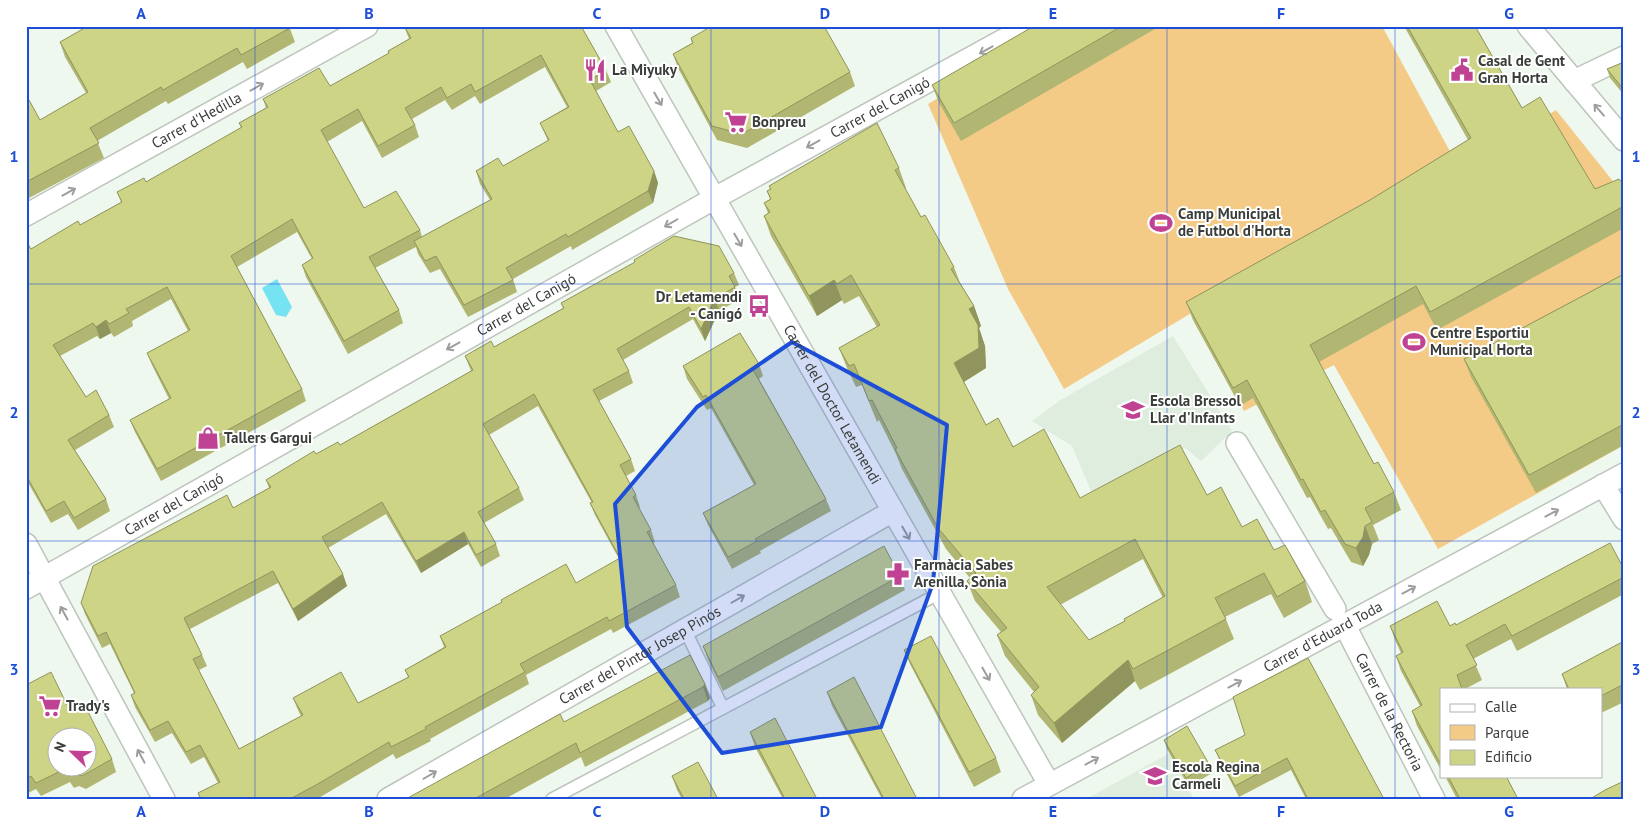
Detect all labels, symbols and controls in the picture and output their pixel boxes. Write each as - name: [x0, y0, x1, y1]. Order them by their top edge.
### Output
- text: A: [136, 3, 146, 23]
- text: B: [364, 3, 374, 23]
- text: C: [593, 3, 602, 23]
- text: D: [820, 3, 830, 23]
- text: E: [1049, 3, 1057, 23]
- text: F: [1277, 3, 1285, 23]
- text: G: [1504, 3, 1514, 23]
- one-way arrow: [979, 45, 994, 55]
- place label: Casal de Gent Gran Horta: [1478, 51, 1566, 87]
- restaurant icon: La Miyuky: [582, 57, 608, 83]
- public building icon: Casal de Gent Gran Horta: [1449, 57, 1475, 83]
- place label: La Miyuky: [612, 60, 678, 79]
- street label: Carrer del Canigó: [827, 72, 933, 142]
- one-way arrow: [249, 82, 264, 92]
- street label: Carrer d'Hedilla: [148, 87, 245, 153]
- one-way arrow: [653, 91, 663, 106]
- one-way arrow: [1593, 104, 1604, 117]
- supermarket icon: Bonpreu: [723, 109, 749, 135]
- place label: Bonpreu: [752, 112, 806, 131]
- one-way arrow: [806, 140, 820, 150]
- text: 1: [9, 146, 19, 166]
- text: 1: [1631, 146, 1641, 166]
- one-way arrow: [61, 186, 76, 196]
- place label: Camp Municipal de Futbol d'Horta: [1178, 204, 1291, 240]
- sports icon: Camp Municipal de Futbol d'Horta: [1148, 210, 1174, 236]
- one-way arrow: [664, 219, 678, 229]
- one-way arrow: [734, 232, 744, 247]
- street label: Carrer del Canigó: [473, 269, 579, 340]
- place label: Dr Letamendi - Canigó: [656, 287, 742, 323]
- bus stop icon: Dr Letamendi - Canigó: [746, 293, 772, 319]
- street label: Carrer del Doctor Letamendi: [780, 321, 886, 488]
- place label: Centre Esportiu Municipal Horta: [1430, 323, 1533, 359]
- sports icon: Centre Esportiu Municipal Horta: [1401, 329, 1427, 355]
- one-way arrow: [446, 342, 461, 352]
- place label: Escola Bressol Llar d'Infants: [1150, 391, 1242, 427]
- school or university icon: Escola Bressol Llar d'Infants: [1120, 397, 1146, 423]
- text: 2: [9, 402, 19, 422]
- text: 2: [1631, 402, 1641, 422]
- shop icon: Tallers Gargui: [195, 425, 221, 451]
- place label: Tallers Gargui: [224, 428, 312, 447]
- street label: Carrer del Canigó: [121, 468, 227, 539]
- one-way arrow: [1544, 508, 1559, 518]
- one-way arrow: [901, 526, 911, 540]
- place label: Farmàcia Sabes Arenilla, Sònia: [914, 555, 1013, 591]
- pharmacy icon: Farmàcia Sabes Arenilla, Sònia: [885, 561, 911, 587]
- one-way arrow: [1401, 585, 1416, 595]
- one-way arrow: [731, 594, 746, 604]
- street label: Carrer d'Eduard Toda: [1260, 596, 1386, 676]
- street label: Carrer del Pintor Josep Pinós: [555, 601, 724, 709]
- one-way arrow: [59, 605, 69, 620]
- street label: Carrer de la Rectoria: [1351, 650, 1428, 774]
- text: 3: [9, 659, 19, 679]
- text: 3: [1631, 659, 1641, 679]
- one-way arrow: [981, 667, 991, 682]
- one-way arrow: [1227, 679, 1242, 688]
- legend: [1440, 688, 1602, 778]
- supermarket icon: Trady's: [37, 693, 63, 719]
- place label: Trady's: [66, 696, 110, 715]
- text: Calle: [1485, 697, 1517, 716]
- text: Parque: [1485, 723, 1529, 742]
- north arrow: [48, 728, 98, 778]
- text: N: [50, 739, 70, 755]
- text: Edificio: [1485, 747, 1532, 766]
- one-way arrow: [136, 749, 145, 764]
- one-way arrow: [1084, 756, 1099, 765]
- place label: Escola Regina Carmeli: [1172, 757, 1260, 793]
- school or university icon: Escola Regina Carmeli: [1142, 763, 1168, 789]
- one-way arrow: [422, 769, 436, 779]
- text: A: [136, 801, 146, 821]
- text: B: [364, 801, 374, 821]
- text: C: [593, 801, 602, 821]
- text: D: [820, 801, 830, 821]
- text: E: [1049, 801, 1057, 821]
- text: F: [1277, 801, 1285, 821]
- text: G: [1504, 801, 1514, 821]

